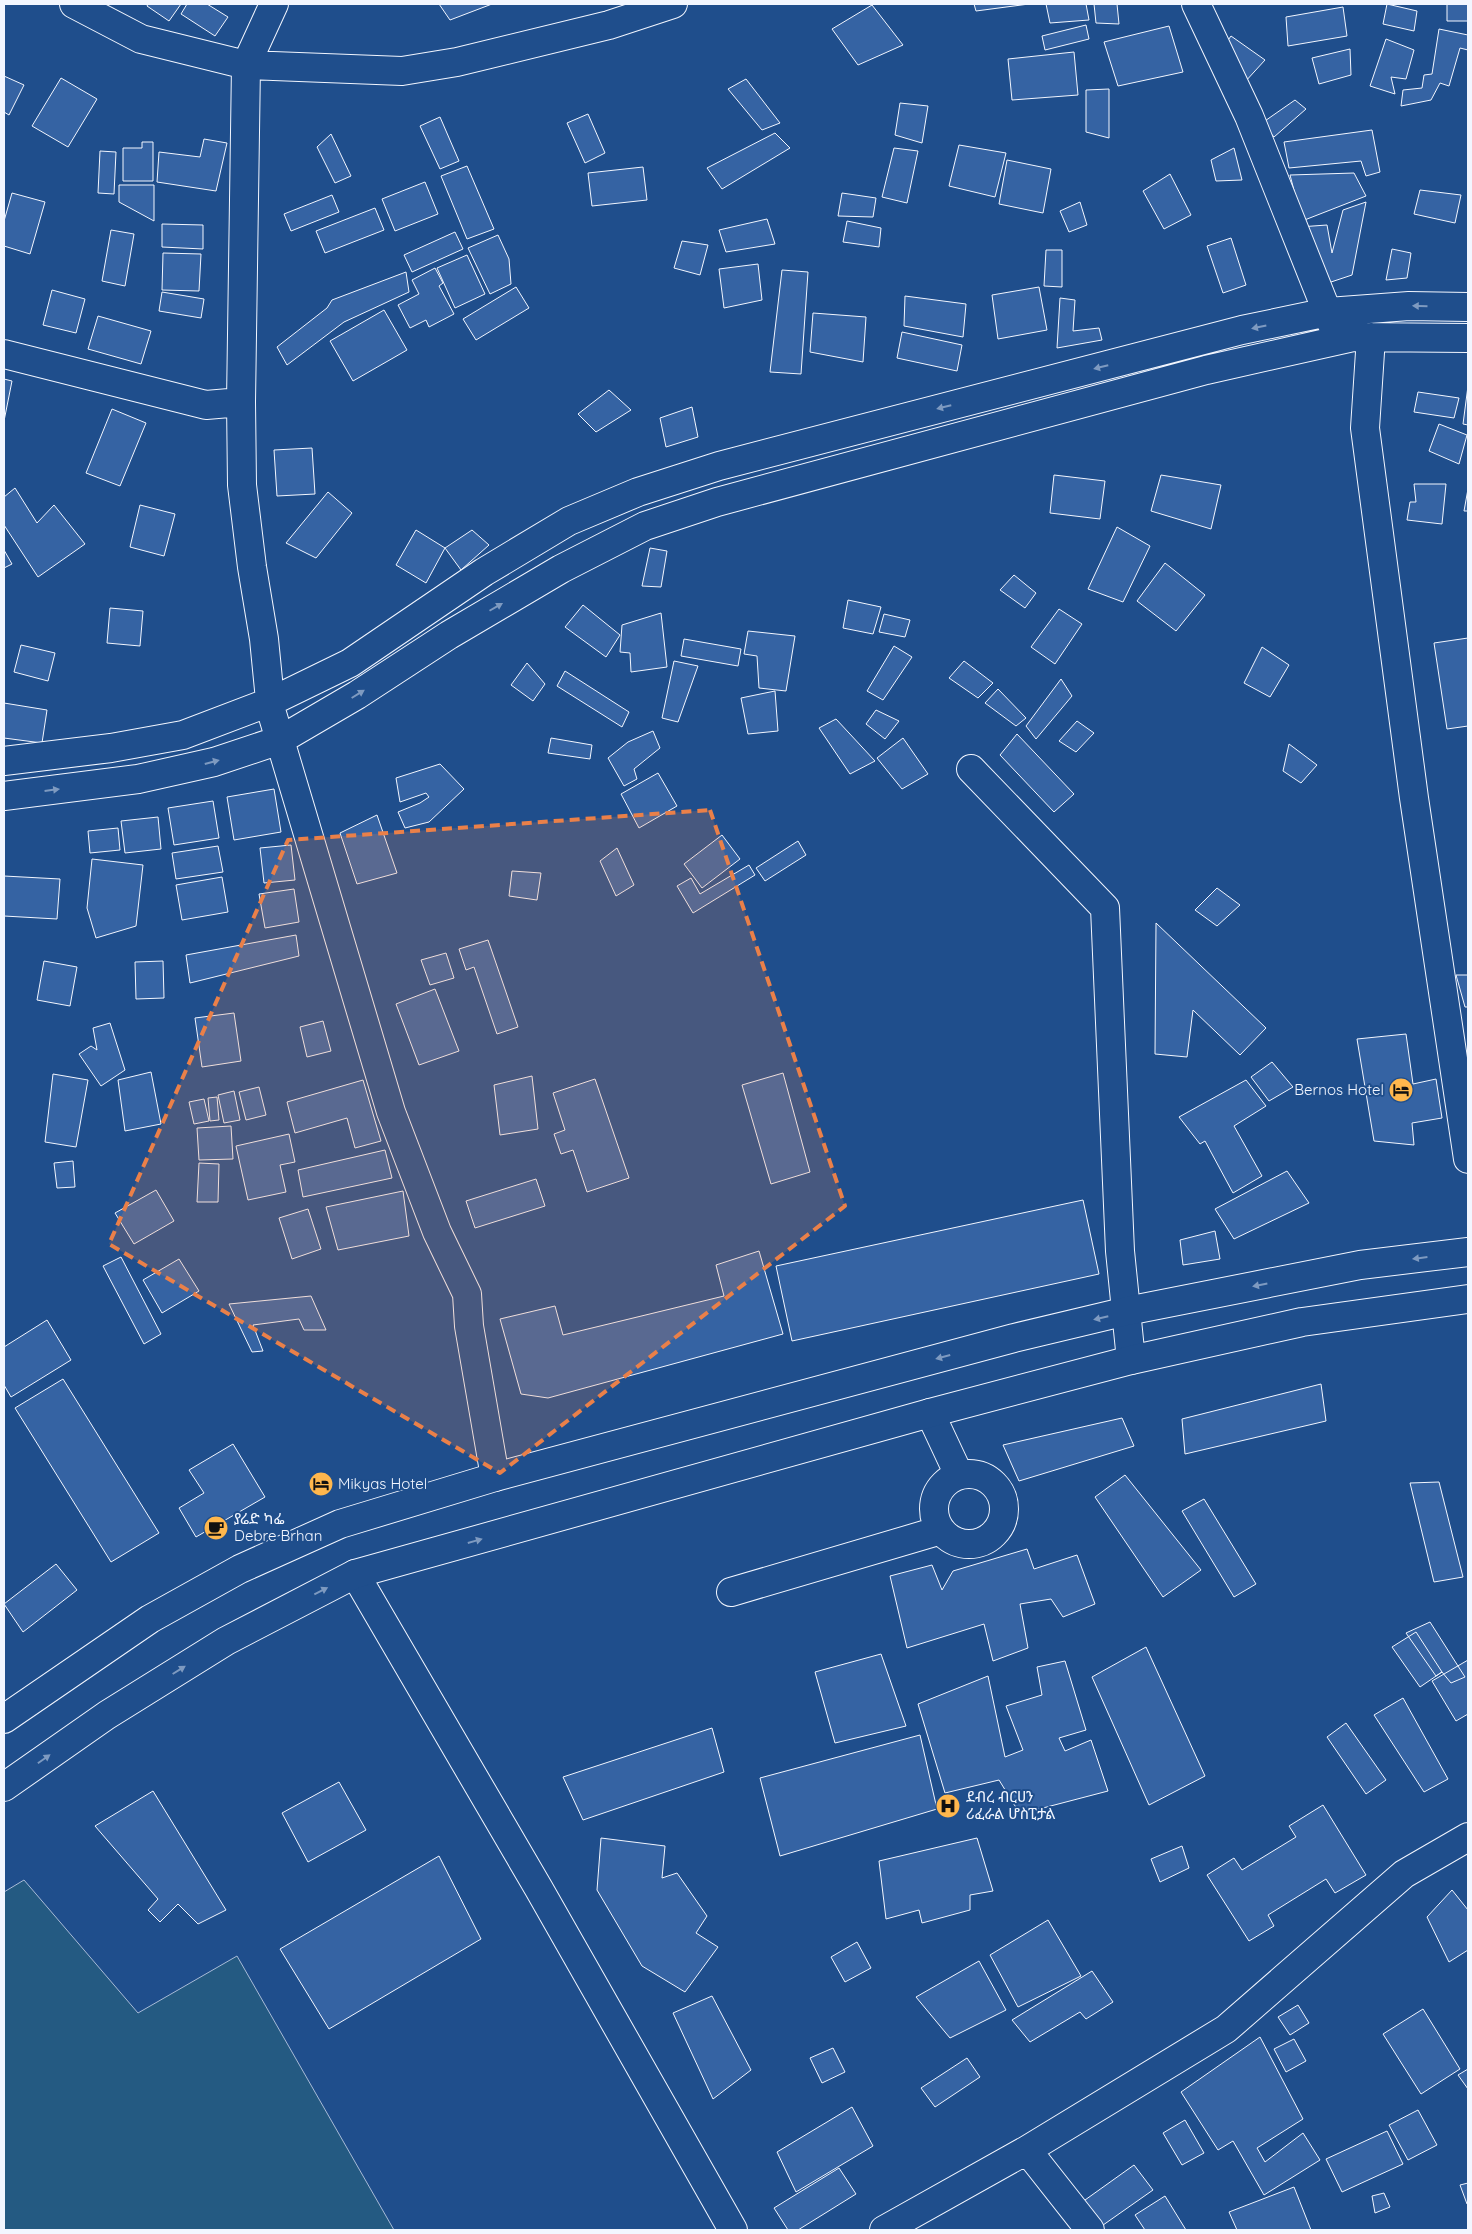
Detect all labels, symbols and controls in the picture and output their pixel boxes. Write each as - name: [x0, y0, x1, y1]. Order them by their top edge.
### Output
- one-way arrow: [1411, 302, 1427, 310]
- one-way arrow: [1250, 323, 1266, 331]
- one-way arrow: [1094, 363, 1109, 371]
- one-way arrow: [936, 404, 951, 412]
- one-way arrow: [490, 603, 503, 612]
- one-way arrow: [352, 689, 365, 698]
- one-way arrow: [204, 757, 219, 765]
- one-way arrow: [44, 786, 60, 794]
- hotel icon: Bernos Hotel: [1388, 1077, 1414, 1103]
- place label: Bernos Hotel: [1294, 1080, 1384, 1099]
- one-way arrow: [1412, 1254, 1428, 1262]
- one-way arrow: [1252, 1281, 1267, 1289]
- one-way arrow: [1093, 1314, 1108, 1322]
- one-way arrow: [936, 1354, 951, 1362]
- hotel icon: Mikyas Hotel: [308, 1471, 334, 1497]
- place label: Mikyas Hotel: [338, 1474, 427, 1493]
- place label: ያሬድ ካፌ Debre Brhan: [234, 1509, 322, 1545]
- cafe icon: ያሬድ ካፌ Debre Brhan: [203, 1515, 229, 1541]
- one-way arrow: [468, 1536, 483, 1544]
- one-way arrow: [314, 1587, 329, 1595]
- one-way arrow: [173, 1665, 186, 1674]
- one-way arrow: [37, 1754, 51, 1764]
- place label: ደብረ ብርሀን ሪፈራል ሆስፒታል: [966, 1787, 1055, 1823]
- hospital icon: ደብረ ብርሀን ሪፈራል ሆስፒታል: [935, 1793, 961, 1819]

